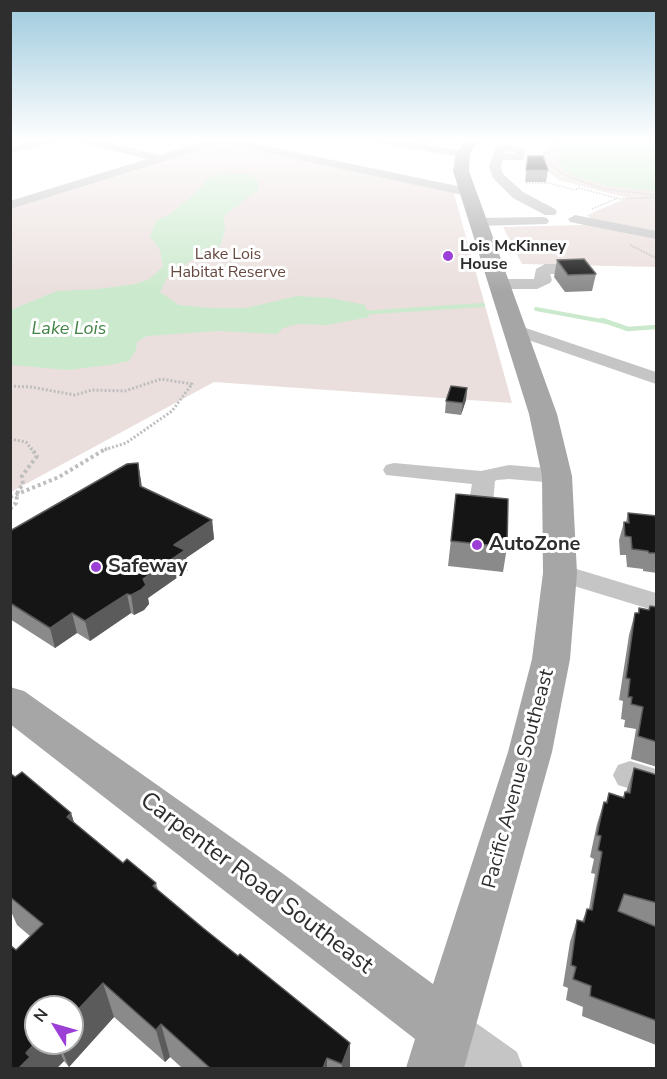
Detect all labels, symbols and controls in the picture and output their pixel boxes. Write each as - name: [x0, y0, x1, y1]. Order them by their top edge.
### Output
- place label: Lois McKinney House: [460, 237, 566, 275]
- park label: Lake Lois Habitat Reserve: [170, 245, 286, 283]
- marker: Lois McKinney House: [441, 249, 455, 263]
- water label: Lake Lois: [32, 319, 106, 341]
- place label: AutoZone: [489, 533, 580, 557]
- marker: AutoZone: [470, 538, 484, 552]
- place label: Safeway: [108, 555, 187, 579]
- marker: Safeway: [89, 560, 103, 574]
- street label: Pacific Avenue Southeast: [478, 667, 560, 891]
- street label: Carpenter Road Southeast: [134, 787, 378, 981]
- north arrow: [24, 995, 84, 1055]
- text: N: [29, 1004, 54, 1027]

